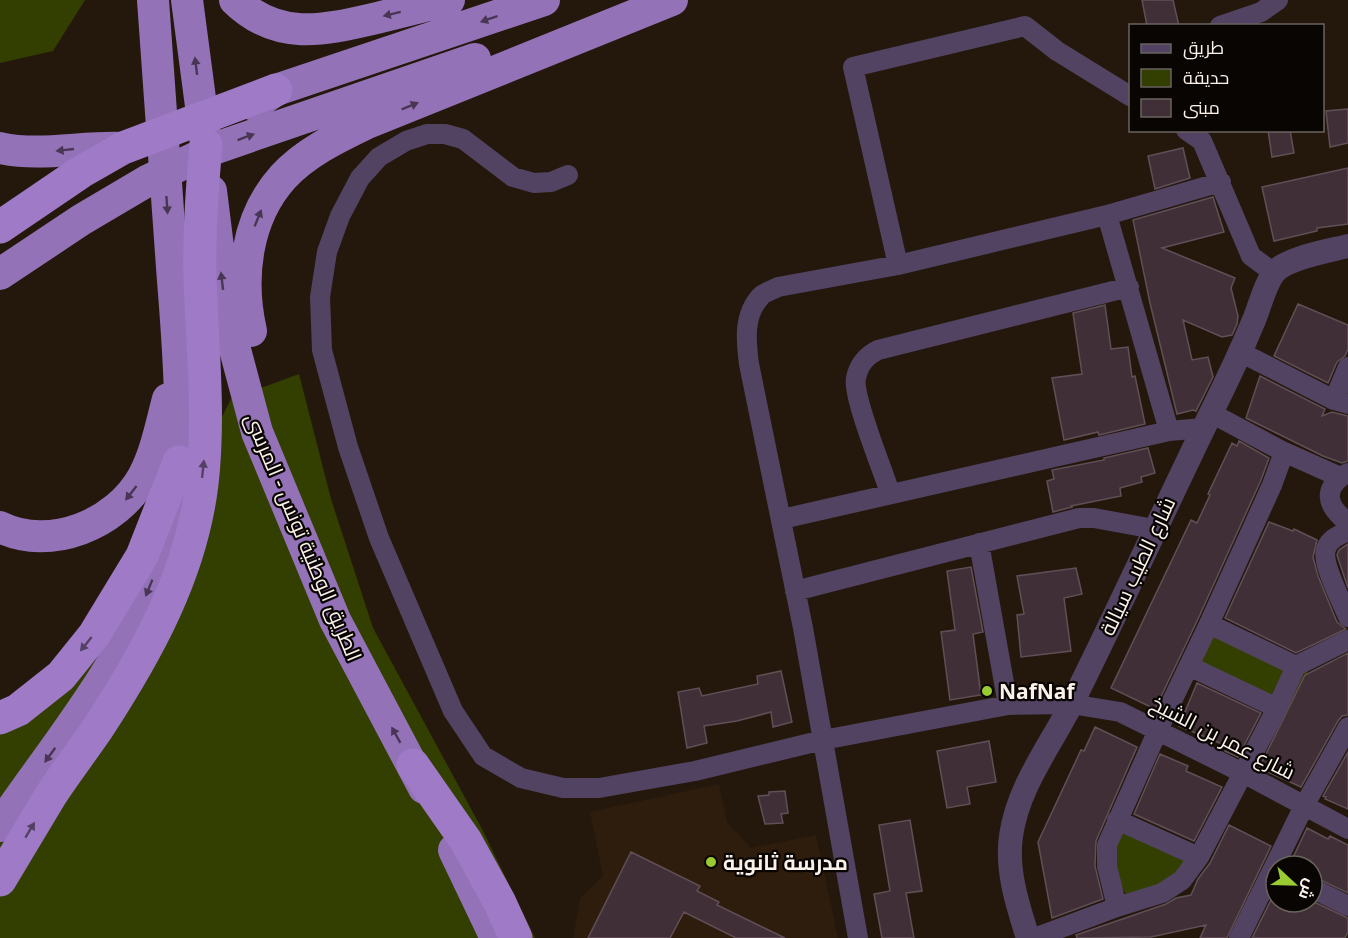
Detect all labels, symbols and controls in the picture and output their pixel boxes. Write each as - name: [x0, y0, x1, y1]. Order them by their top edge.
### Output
- one-way arrow: [383, 9, 402, 19]
- one-way arrow: [480, 15, 498, 24]
- legend: [1129, 24, 1324, 132]
- text: طريق: [1183, 35, 1224, 60]
- one-way arrow: [191, 57, 201, 76]
- text: حديقة: [1183, 65, 1229, 89]
- text: مبنى: [1183, 95, 1220, 119]
- one-way arrow: [401, 101, 419, 110]
- one-way arrow: [237, 132, 255, 142]
- one-way arrow: [55, 145, 74, 155]
- one-way arrow: [163, 196, 172, 215]
- one-way arrow: [254, 209, 263, 227]
- one-way arrow: [218, 271, 227, 290]
- street label: الطريق الوطنية تونس - المرسى: [239, 409, 369, 665]
- one-way arrow: [198, 460, 208, 479]
- one-way arrow: [124, 485, 137, 501]
- street label: شارع الطيب سيالة: [1093, 492, 1182, 640]
- one-way arrow: [144, 579, 153, 597]
- one-way arrow: [80, 636, 93, 652]
- place label: NafNaf: [999, 677, 1076, 705]
- marker: NafNaf: [980, 684, 994, 698]
- street label: شارع عمر بن الشيخ: [1145, 688, 1300, 786]
- one-way arrow: [391, 726, 401, 743]
- one-way arrow: [44, 747, 56, 763]
- one-way arrow: [24, 822, 35, 838]
- place label: مدرسة ثانوية: [723, 848, 848, 876]
- north arrow: [1264, 854, 1324, 914]
- marker: مدرسة ثانوية: [704, 855, 718, 869]
- text: ش: [1294, 876, 1322, 903]

